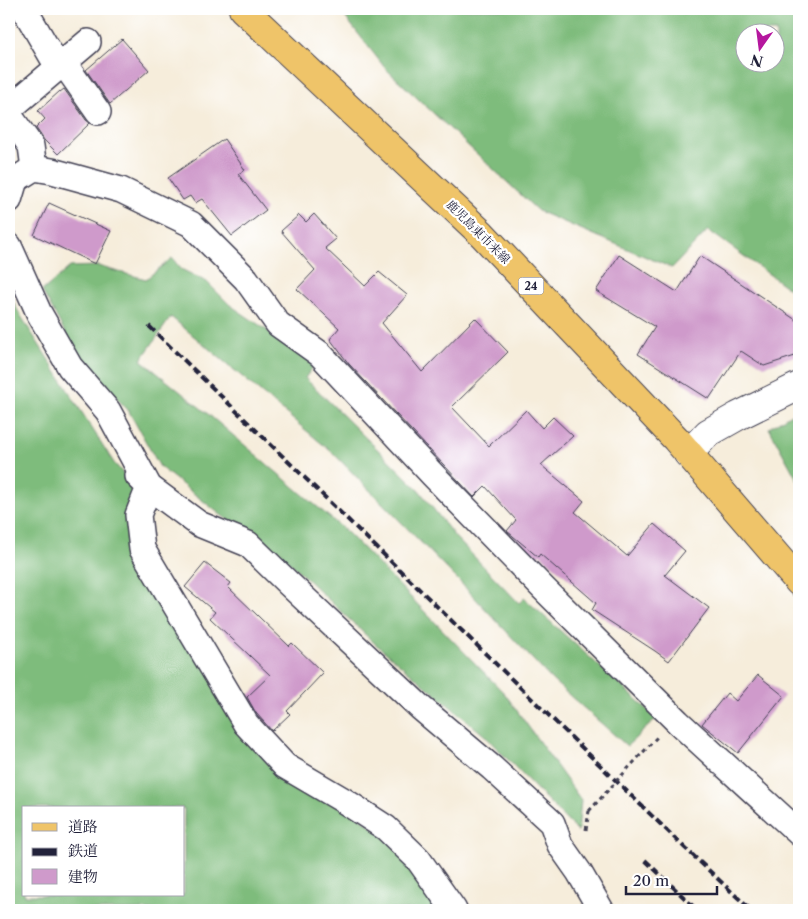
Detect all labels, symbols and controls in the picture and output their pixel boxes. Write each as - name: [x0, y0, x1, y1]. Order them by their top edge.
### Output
- north arrow: [736, 22, 786, 72]
- text: N: [749, 50, 765, 71]
- street label: 鹿児島東市来線: [443, 197, 513, 267]
- road number: 24: [518, 278, 544, 294]
- legend: [22, 806, 185, 896]
- text: 道路: [68, 817, 98, 836]
- text: 鉄道: [68, 841, 98, 860]
- scale bar: [626, 864, 717, 896]
- text: 建物: [68, 867, 98, 886]
- text: 20 m: [633, 871, 669, 890]

